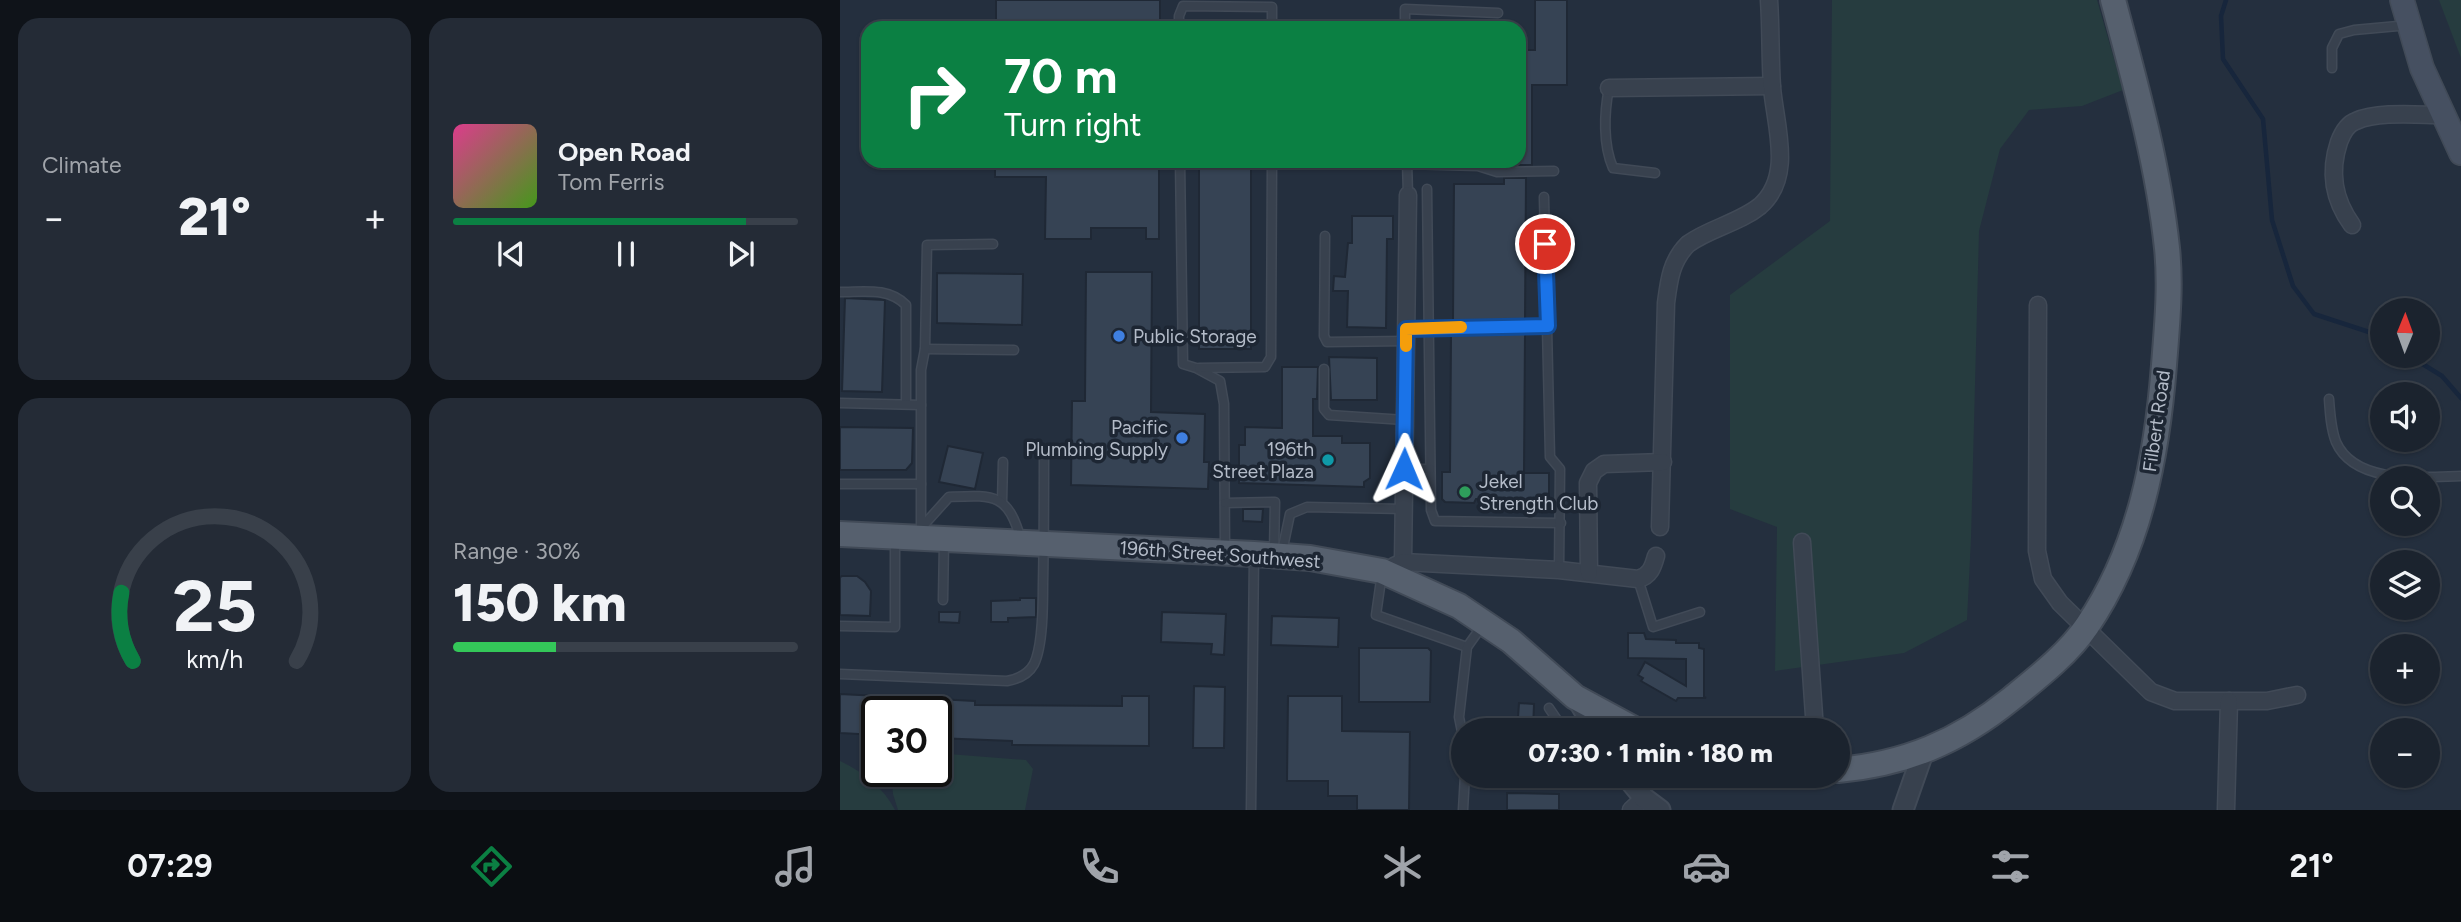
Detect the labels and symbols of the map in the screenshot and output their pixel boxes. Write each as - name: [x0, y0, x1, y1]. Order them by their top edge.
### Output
- pin: [1515, 214, 1575, 274]
- north arrow: [2370, 298, 2440, 368]
- place label: Public Storage: [1133, 325, 1257, 348]
- marker: Public Storage: [1111, 328, 1127, 344]
- street label: Filbert Road: [2138, 369, 2175, 473]
- place label: Pacific Plumbing Supply: [1025, 416, 1168, 461]
- marker: Pacific Plumbing Supply: [1174, 430, 1190, 446]
- position arrow: [1367, 432, 1441, 506]
- place label: 196th Street Plaza: [1212, 438, 1314, 483]
- marker: 196th Street Plaza: [1320, 452, 1336, 468]
- place label: Jekel Strength Club: [1479, 470, 1599, 515]
- marker: Jekel Strength Club: [1457, 484, 1473, 500]
- street label: 196th Street Southwest: [1119, 536, 1321, 573]
- speed limit sign: 30: [861, 696, 952, 787]

